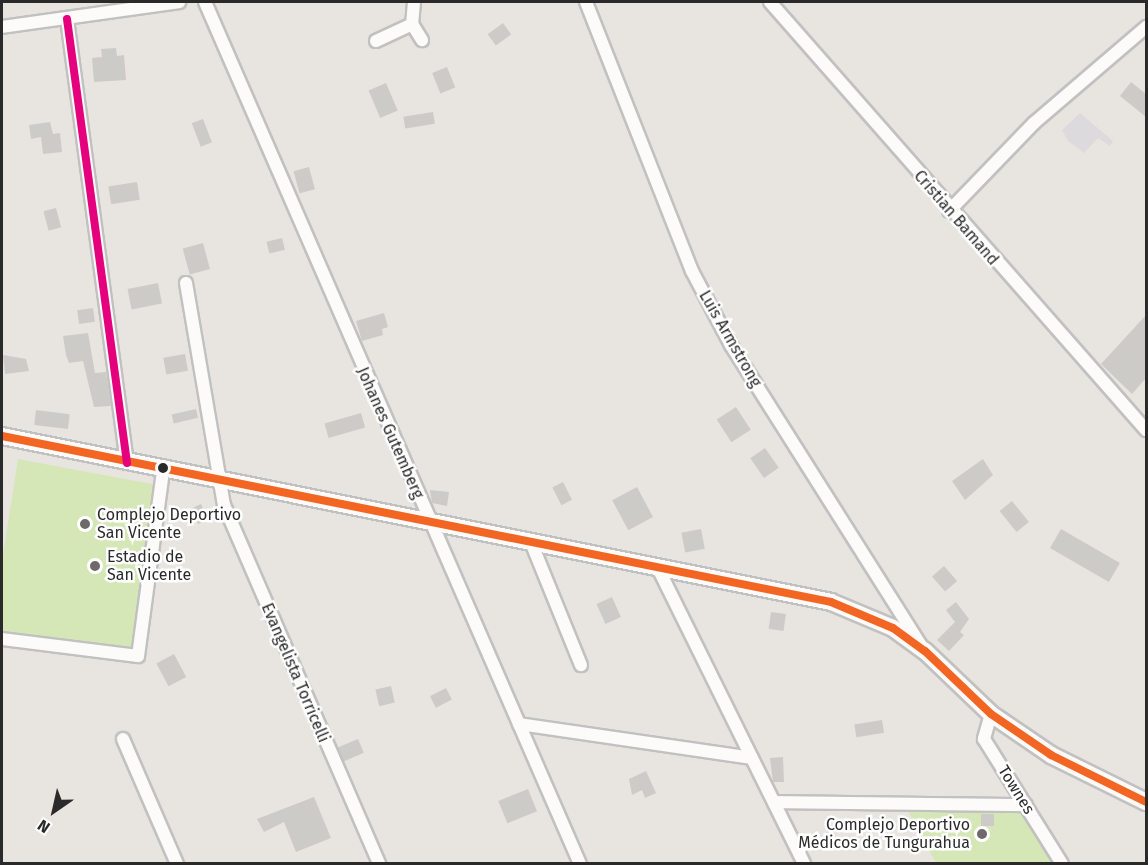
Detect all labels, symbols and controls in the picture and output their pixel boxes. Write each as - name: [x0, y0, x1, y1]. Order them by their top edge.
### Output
- street label: Cristian Bamand: [910, 167, 1002, 269]
- street label: Luis Armstrong: [695, 287, 765, 391]
- street label: Johanes Gutemberg: [352, 364, 428, 502]
- unlabelled marker: [157, 462, 169, 474]
- place label: Complejo Deportivo San Vicente: [97, 505, 241, 543]
- marker: Complejo Deportivo San Vicente: [78, 517, 92, 531]
- place label: Estadio de San Vicente: [107, 547, 191, 585]
- marker: Estadio de San Vicente: [88, 559, 102, 573]
- street label: Evangelista Torricelli: [257, 600, 333, 746]
- street label: Townes: [994, 762, 1038, 818]
- north arrow: [24, 781, 84, 841]
- text: N: [34, 815, 53, 837]
- place label: Complejo Deportivo Médicos de Tungurahua: [798, 815, 970, 853]
- marker: Complejo Deportivo Médicos de Tungurahua: [975, 827, 989, 841]

